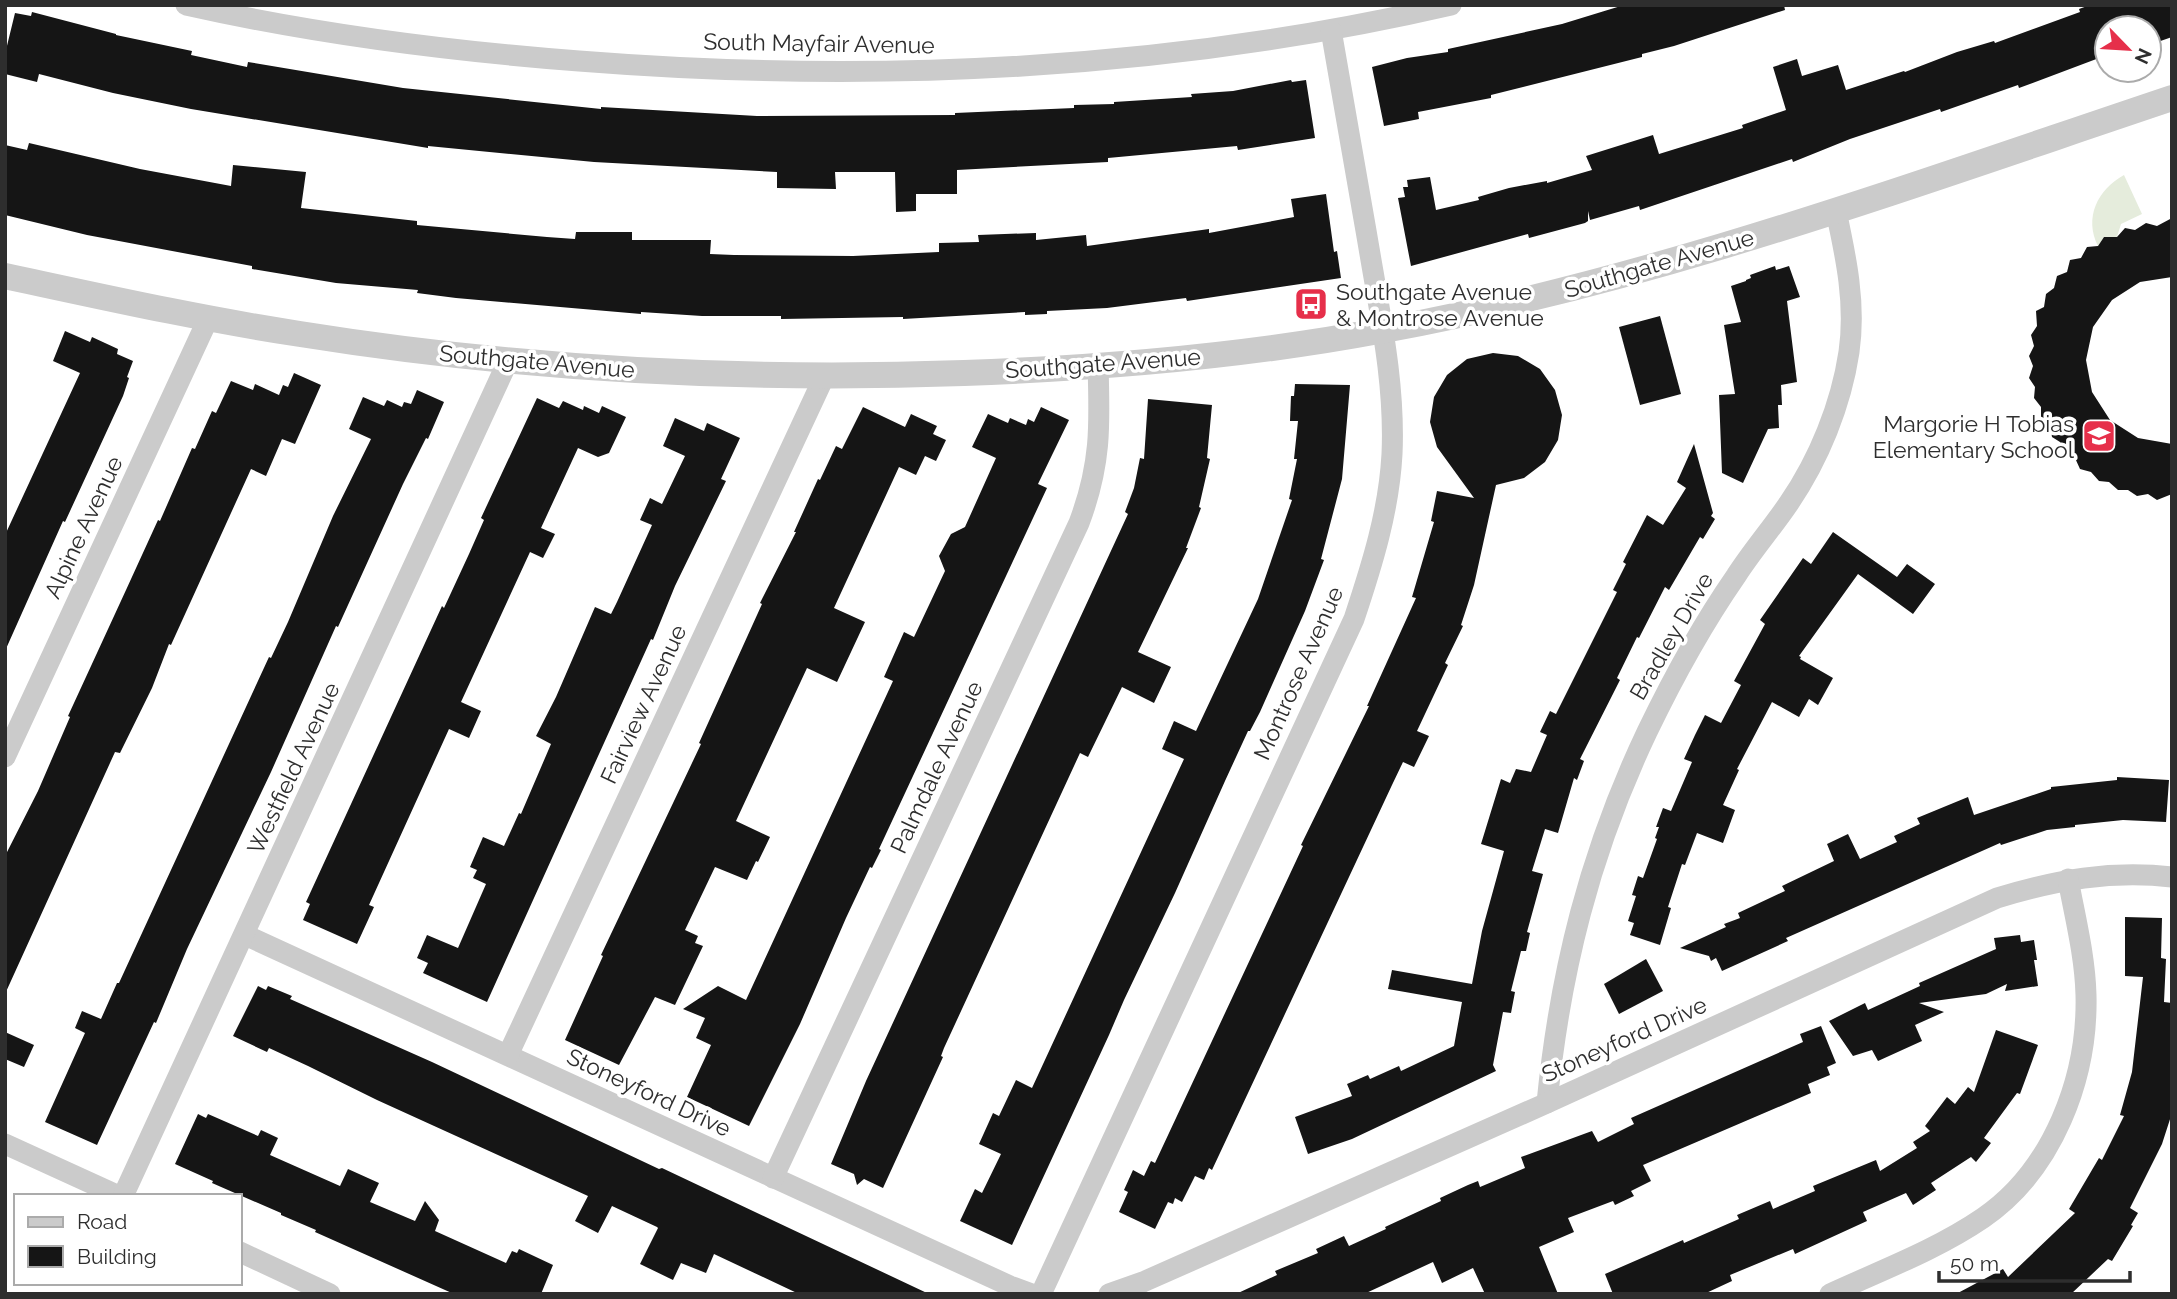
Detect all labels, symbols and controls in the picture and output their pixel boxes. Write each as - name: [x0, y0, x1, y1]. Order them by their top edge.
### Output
- north arrow: [2093, 14, 2163, 84]
- street label: South Mayfair Avenue: [703, 27, 935, 59]
- text: N: [2130, 45, 2156, 67]
- street label: Southgate Avenue: [1561, 223, 1757, 303]
- place label: Southgate Avenue & Montrose Avenue: [1336, 278, 1544, 331]
- bus stop icon: Southgate Avenue & Montrose Avenue: [1292, 285, 1330, 323]
- street label: Southgate Avenue: [438, 339, 636, 383]
- street label: Southgate Avenue: [1004, 343, 1202, 383]
- place label: Margorie H Tobias Elementary School: [1873, 410, 2075, 463]
- school or university icon: Margorie H Tobias Elementary School: [2080, 417, 2118, 455]
- street label: Alpine Avenue: [38, 452, 128, 602]
- street label: Bradley Drive: [1624, 568, 1718, 704]
- street label: Montrose Avenue: [1248, 582, 1348, 764]
- street label: Fairview Avenue: [594, 620, 692, 788]
- street label: Palmdale Avenue: [884, 677, 988, 857]
- street label: Westfield Avenue: [241, 678, 345, 858]
- street label: Stoneyford Drive: [1537, 991, 1711, 1087]
- street label: Stoneyford Drive: [563, 1042, 735, 1142]
- legend: [14, 1194, 242, 1285]
- text: Road: [77, 1209, 127, 1234]
- scale bar: [1939, 1240, 2130, 1284]
- text: Building: [77, 1244, 157, 1269]
- text: 50 m: [1950, 1251, 1999, 1276]

